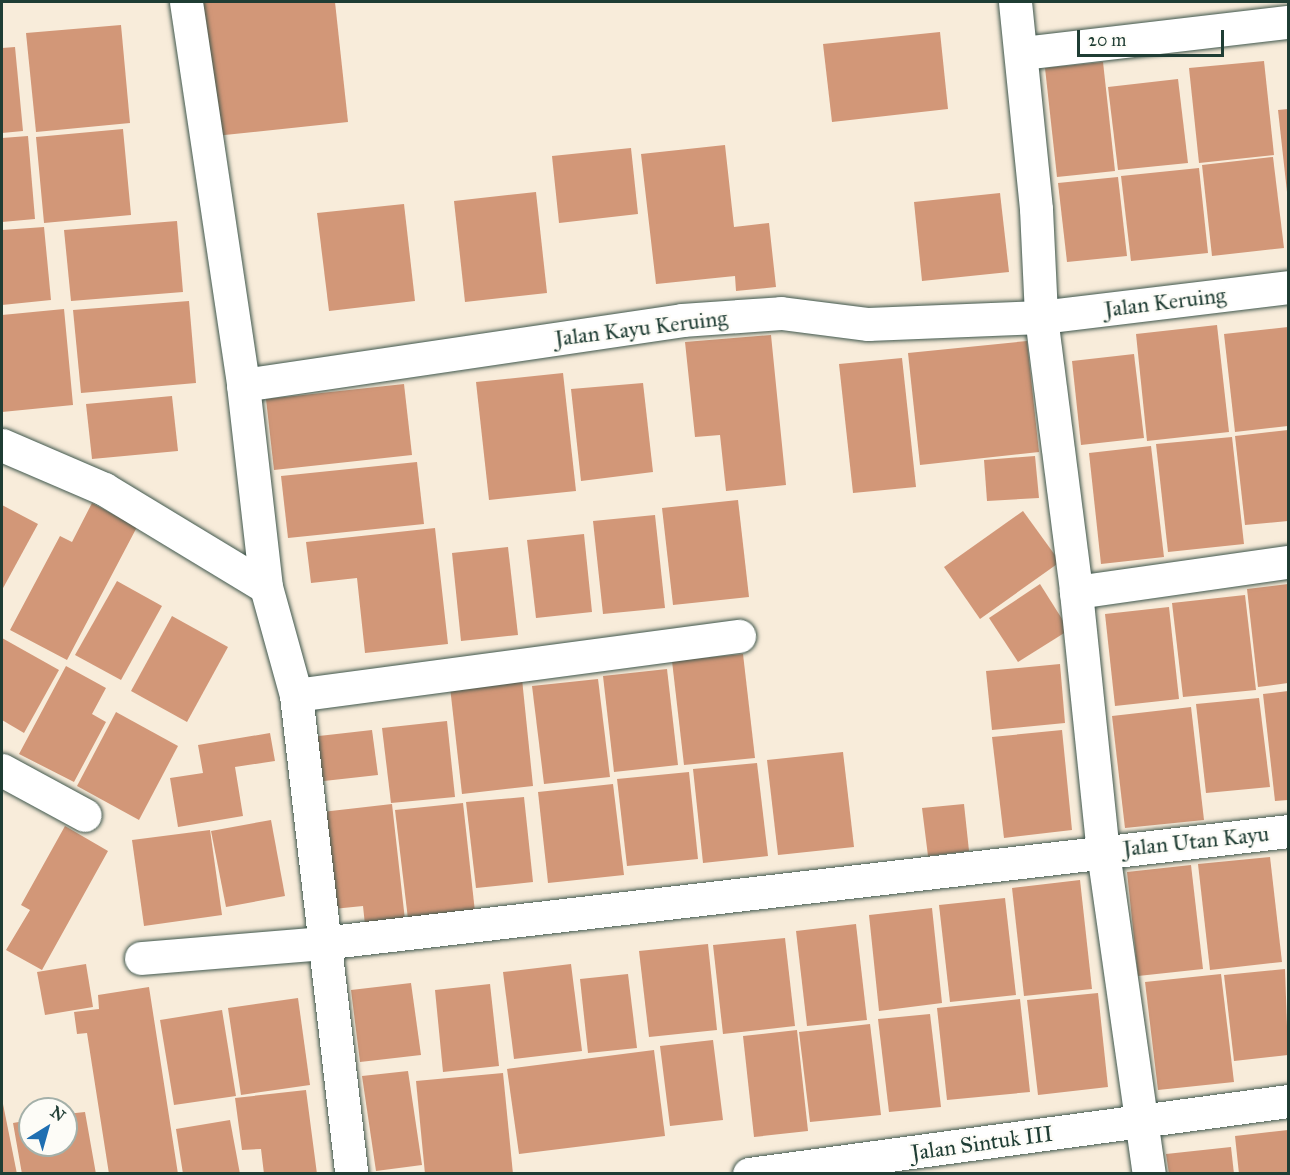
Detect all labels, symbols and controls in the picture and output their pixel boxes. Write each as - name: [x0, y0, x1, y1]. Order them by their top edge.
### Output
- scale bar: [1080, 18, 1227, 56]
- text: 20 m: [1088, 29, 1126, 51]
- street label: Jalan Keruing: [1103, 281, 1227, 323]
- street label: Jalan Kayu Keruing: [553, 304, 729, 352]
- street label: Jalan Utan Kayu: [1122, 820, 1270, 862]
- north arrow: [18, 1097, 78, 1157]
- text: N: [47, 1102, 69, 1125]
- street label: Jalan Sintuk III: [909, 1120, 1055, 1166]

